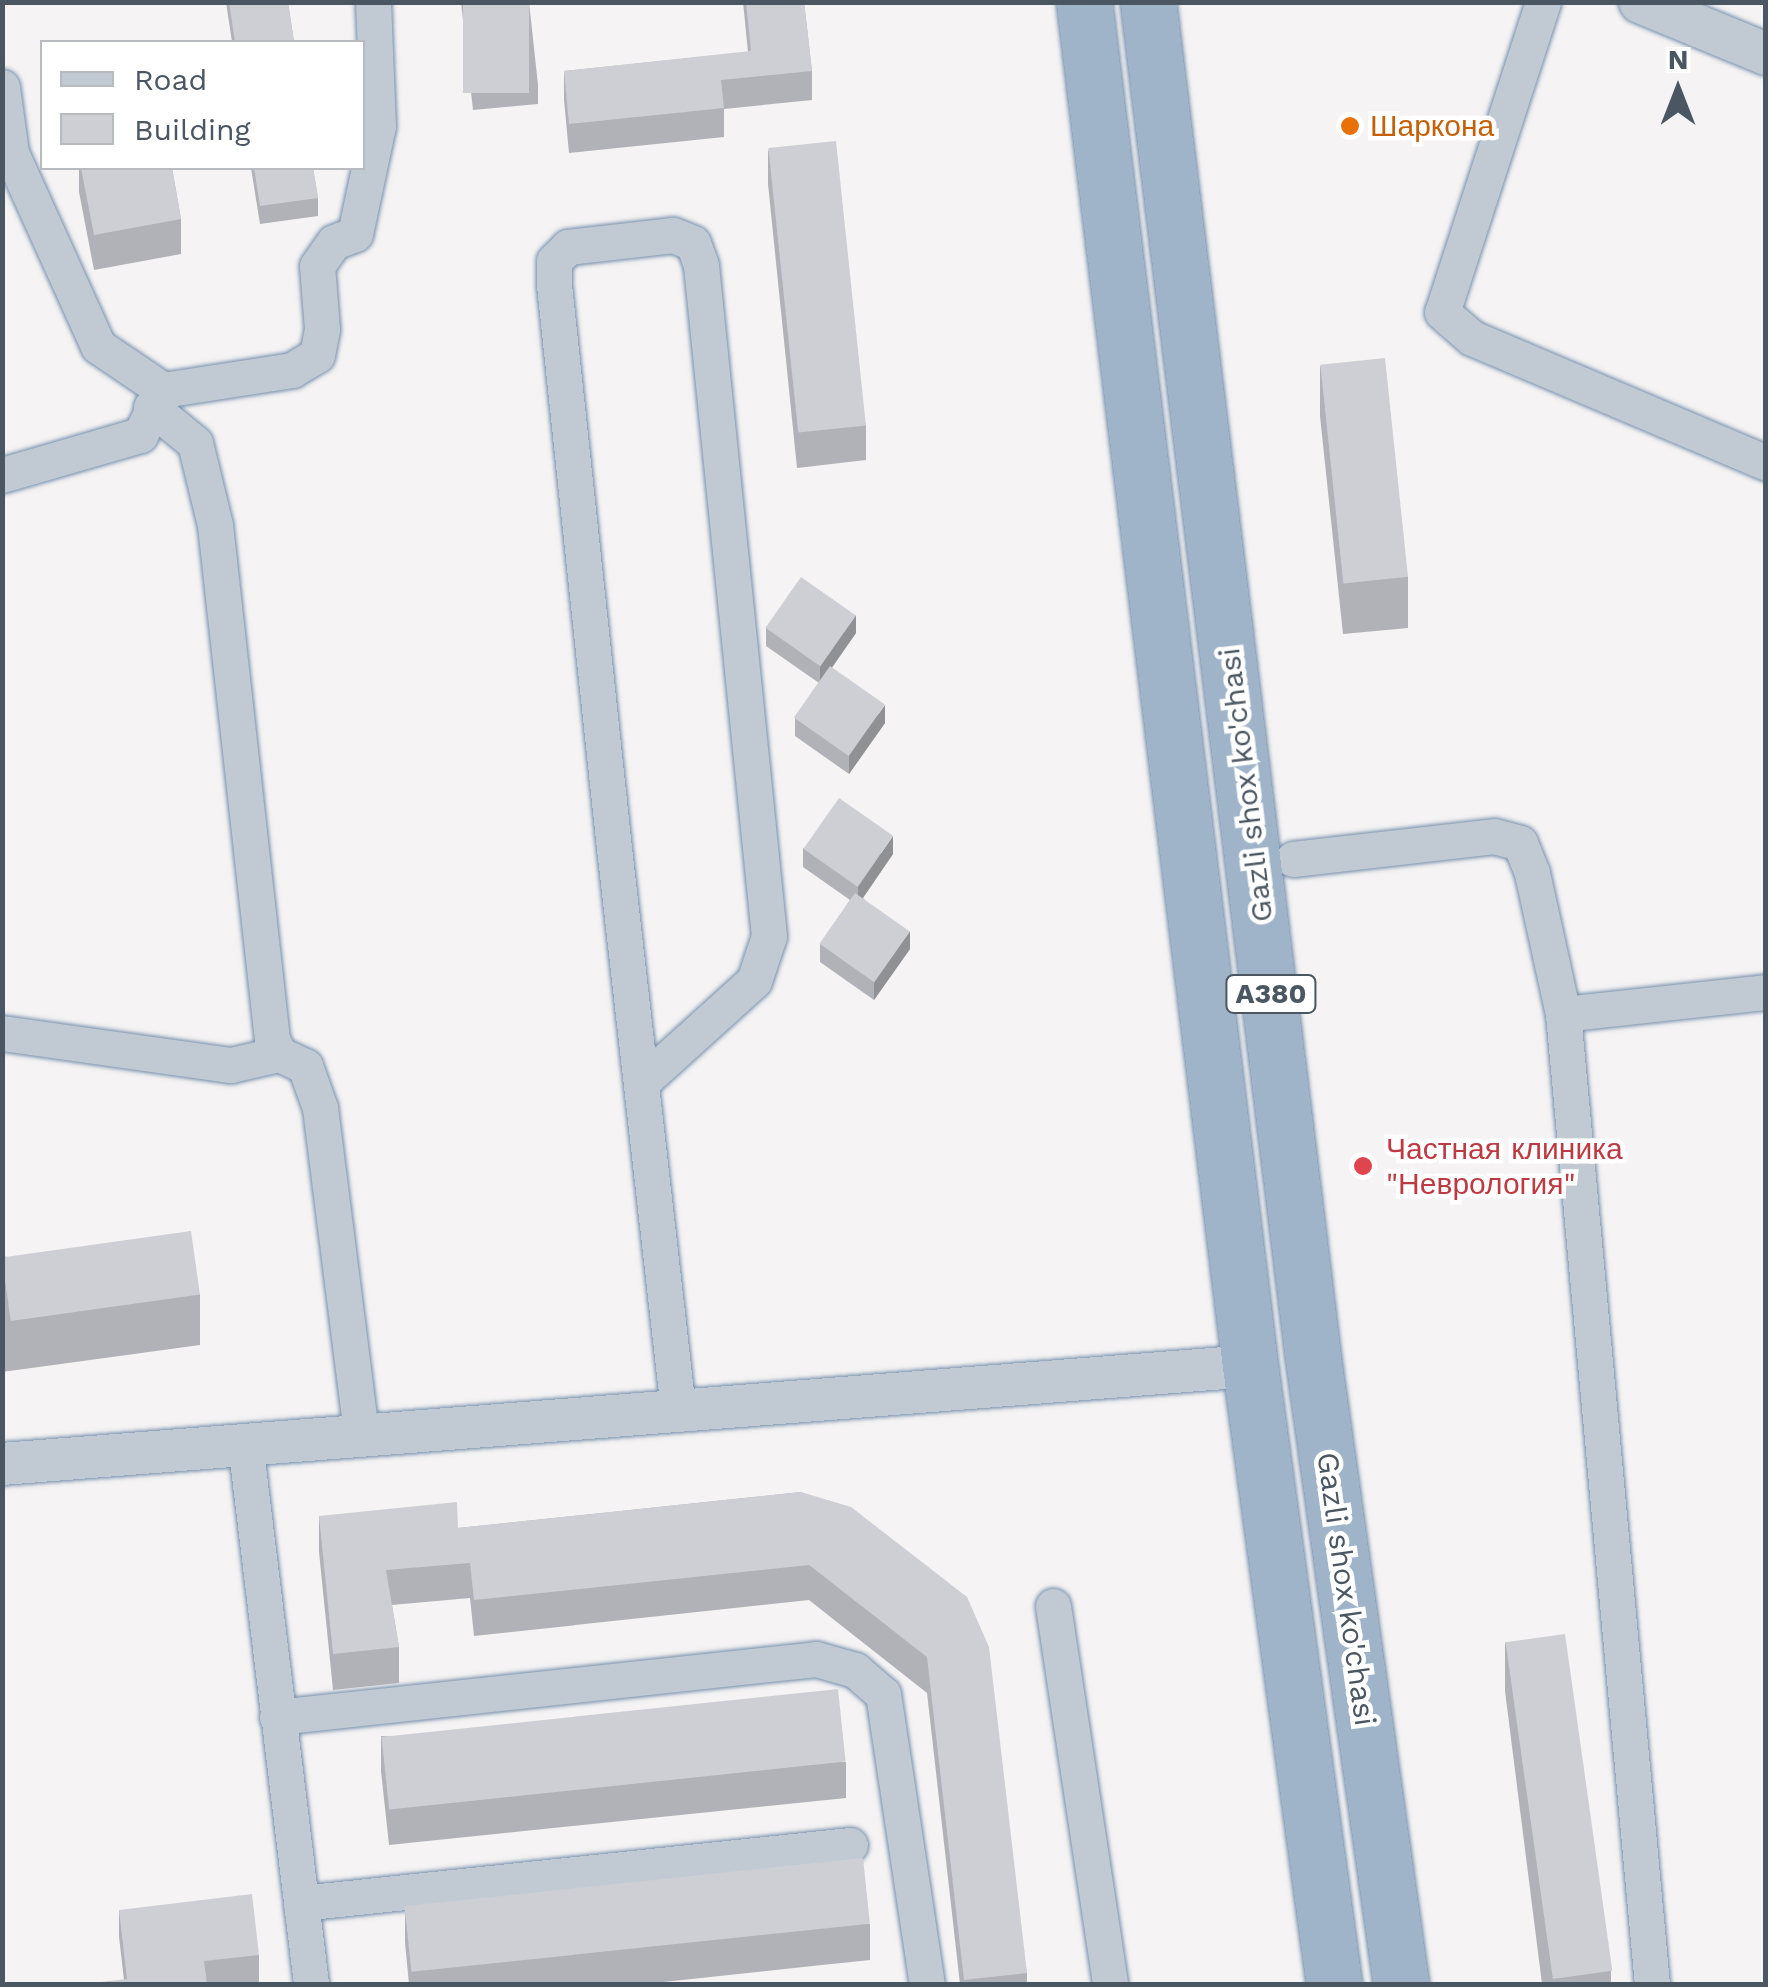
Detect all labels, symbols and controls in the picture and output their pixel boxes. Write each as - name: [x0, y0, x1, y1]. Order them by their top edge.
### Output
- legend: [40, 40, 365, 170]
- north arrow: [1628, 40, 1728, 140]
- text: N: [1668, 43, 1688, 76]
- text: Road: [134, 62, 207, 97]
- place label: Шаркона: [1370, 108, 1494, 144]
- text: Building: [134, 112, 251, 147]
- marker: Шаркона: [1339, 115, 1361, 137]
- street label: Gazli shox ko'chasi: [1211, 646, 1281, 924]
- road number: A380: [1224, 971, 1318, 1017]
- place label: Частная клиника "Неврология": [1386, 1131, 1623, 1202]
- marker: Частная клиника "Неврология": [1350, 1153, 1376, 1179]
- street label: Gazli shox ko'chasi: [1309, 1450, 1383, 1728]

